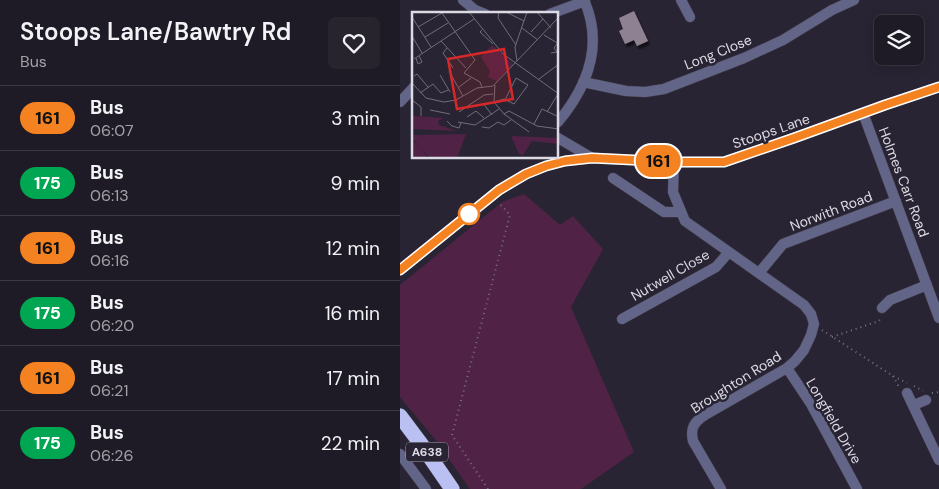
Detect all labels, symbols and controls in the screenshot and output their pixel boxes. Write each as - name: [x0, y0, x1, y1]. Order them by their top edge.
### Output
- inset map: [412, 12, 559, 159]
- map controls: [874, 15, 924, 65]
- button: layers: [874, 15, 924, 65]
- text: Stoops Lane/Bawtry Rd: [20, 16, 291, 47]
- button: heart: [328, 17, 380, 69]
- street label: Long Close: [682, 30, 755, 74]
- text: Bus: [20, 51, 47, 72]
- text: Bus: [90, 95, 124, 120]
- text: 161: [35, 106, 60, 130]
- text: 3 min: [331, 106, 380, 131]
- street label: Stoops Lane: [730, 109, 812, 153]
- text: 06:07: [90, 120, 134, 141]
- street label: Holmes Carr Road: [875, 124, 933, 240]
- line badge: 161: [629, 145, 687, 177]
- text: 161: [646, 149, 670, 173]
- text: Bus: [90, 160, 124, 185]
- text: 175: [34, 171, 61, 195]
- text: 9 min: [331, 171, 380, 196]
- text: 06:13: [90, 185, 129, 206]
- street label: Norwith Road: [787, 187, 875, 235]
- unlabelled marker: [458, 203, 480, 225]
- text: Bus: [90, 225, 124, 250]
- text: 161: [35, 236, 60, 260]
- text: 12 min: [326, 236, 380, 261]
- street label: Nutwell Close: [627, 245, 713, 305]
- text: 06:16: [90, 250, 129, 271]
- text: Bus: [90, 290, 124, 315]
- text: 175: [34, 301, 61, 325]
- text: 16 min: [325, 301, 380, 326]
- text: 06:20: [90, 315, 134, 336]
- street label: Broughton Road: [687, 347, 785, 417]
- text: Bus: [90, 355, 124, 380]
- text: 161: [35, 366, 60, 390]
- text: 17 min: [326, 366, 380, 391]
- street label: Longfield Drive: [802, 375, 866, 467]
- text: 06:21: [90, 380, 128, 401]
- text: Bus: [90, 420, 124, 445]
- text: 175: [34, 431, 61, 455]
- text: 22 min: [321, 431, 380, 456]
- road number: A638: [406, 442, 448, 462]
- text: 06:26: [90, 445, 134, 466]

